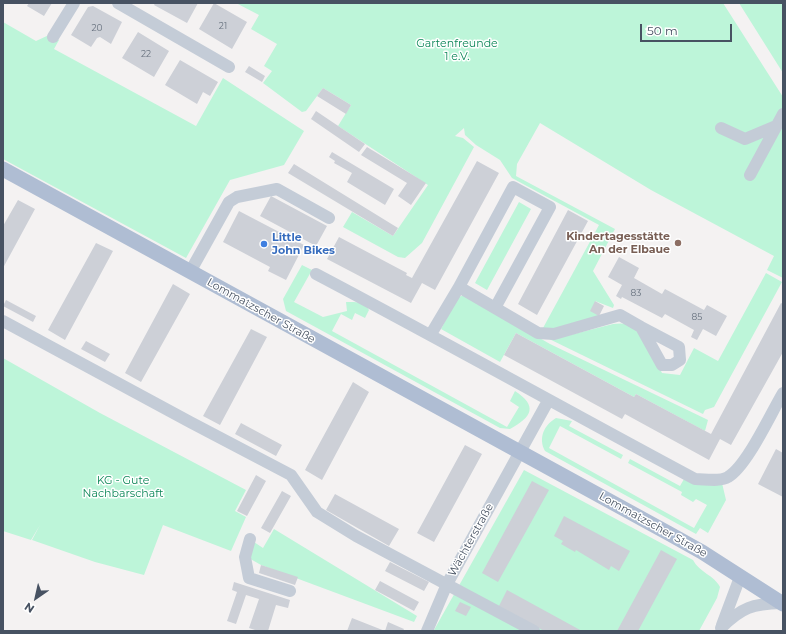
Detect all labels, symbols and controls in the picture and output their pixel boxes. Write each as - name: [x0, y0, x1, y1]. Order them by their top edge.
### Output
- scale bar: [642, 16, 734, 42]
- house number: 21: [219, 21, 227, 31]
- house number: 20: [91, 23, 103, 33]
- text: 50 m: [647, 23, 678, 38]
- park label: Gartenfreunde 1 e.V.: [416, 37, 498, 63]
- house number: 22: [141, 49, 151, 59]
- place label: Kindertagesstätte An der Elbaue: [566, 230, 670, 256]
- place label: Little John Bikes: [272, 231, 335, 257]
- marker: Kindertagesstätte An der Elbaue: [673, 238, 683, 248]
- marker: Little John Bikes: [259, 239, 269, 249]
- street label: Lommatzscher Straße: [205, 276, 317, 346]
- house number: 83: [631, 288, 641, 298]
- house number: 85: [692, 312, 702, 322]
- park label: KG - Gute Nachbarschaft: [83, 474, 163, 500]
- street label: Lommatzscher Straße: [597, 490, 709, 560]
- street label: Wächterstraße: [446, 501, 496, 579]
- north arrow: [16, 578, 56, 618]
- text: N: [22, 600, 37, 616]

